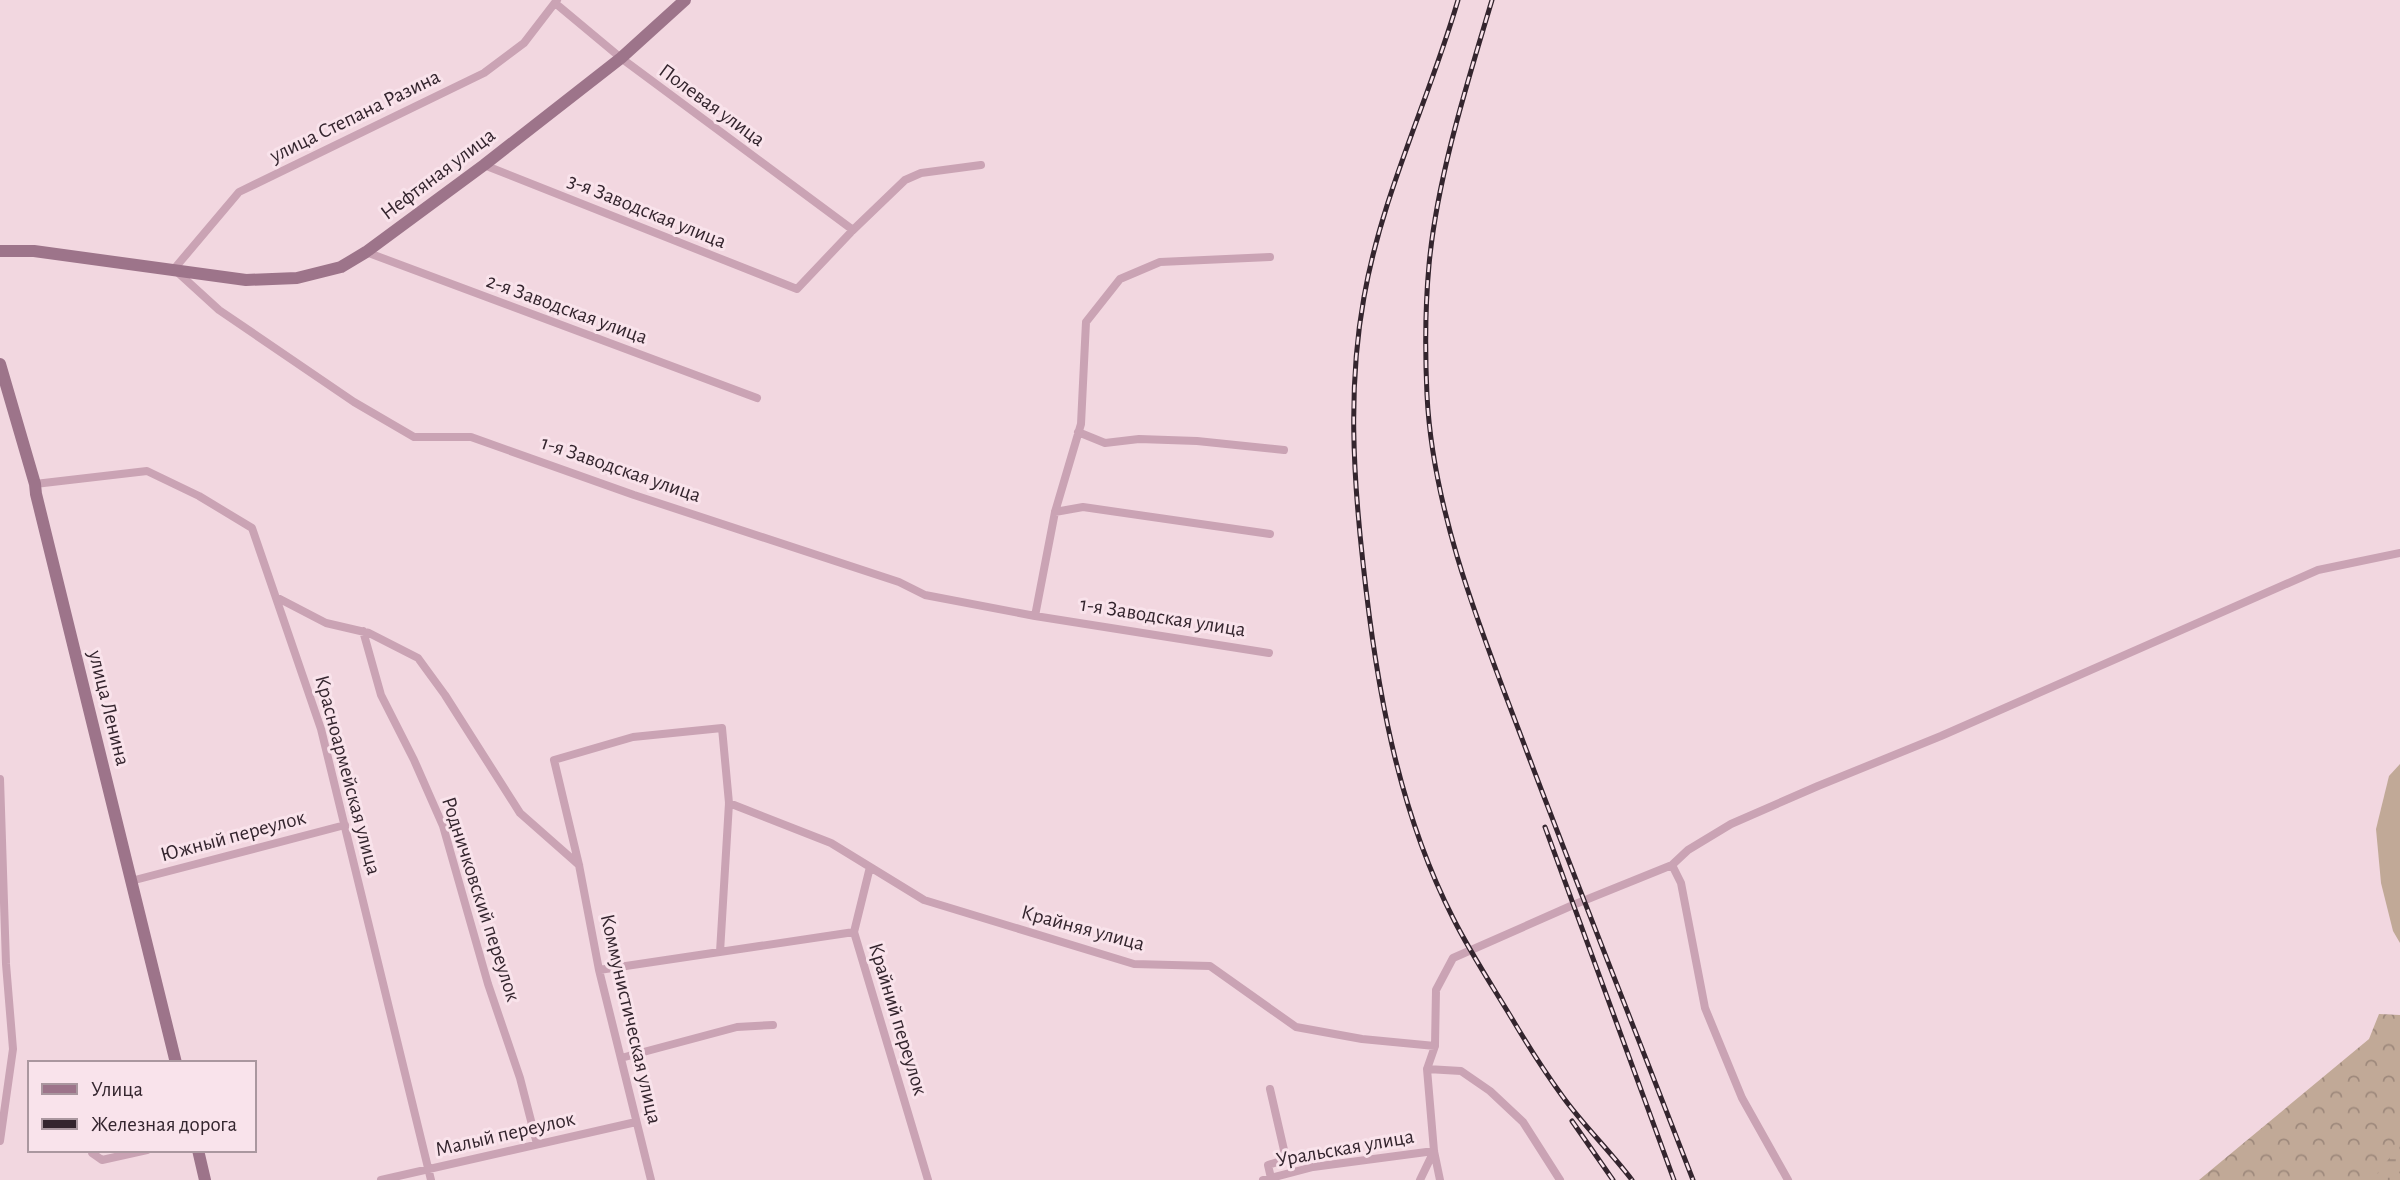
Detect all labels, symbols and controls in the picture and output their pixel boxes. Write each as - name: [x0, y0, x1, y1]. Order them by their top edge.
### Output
- street label: Полевая улица: [655, 60, 769, 151]
- street label: улица Степана Разина: [266, 65, 444, 167]
- street label: Нефтяная улица: [377, 124, 500, 224]
- street label: 3-я Заводская улица: [565, 170, 730, 252]
- street label: 2-я Заводская улица: [484, 270, 651, 348]
- street label: 1-я Заводская улица: [538, 432, 704, 506]
- street label: 1-я Заводская улица: [1079, 594, 1248, 641]
- street label: улица Ленина: [84, 647, 134, 768]
- street label: Красноармейская улица: [311, 673, 385, 877]
- street label: Родничковский переулок: [438, 794, 524, 1004]
- street label: Южный переулок: [158, 806, 308, 865]
- street label: Крайняя улица: [1019, 901, 1147, 955]
- street label: Коммунистическая улица: [597, 912, 665, 1126]
- street label: Крайний переулок: [865, 940, 931, 1098]
- legend: [28, 1061, 256, 1152]
- text: Улица: [91, 1079, 144, 1100]
- street label: Малый переулок: [433, 1108, 577, 1160]
- text: Железная дорога: [91, 1114, 238, 1135]
- street label: Уральская улица: [1274, 1125, 1416, 1170]

